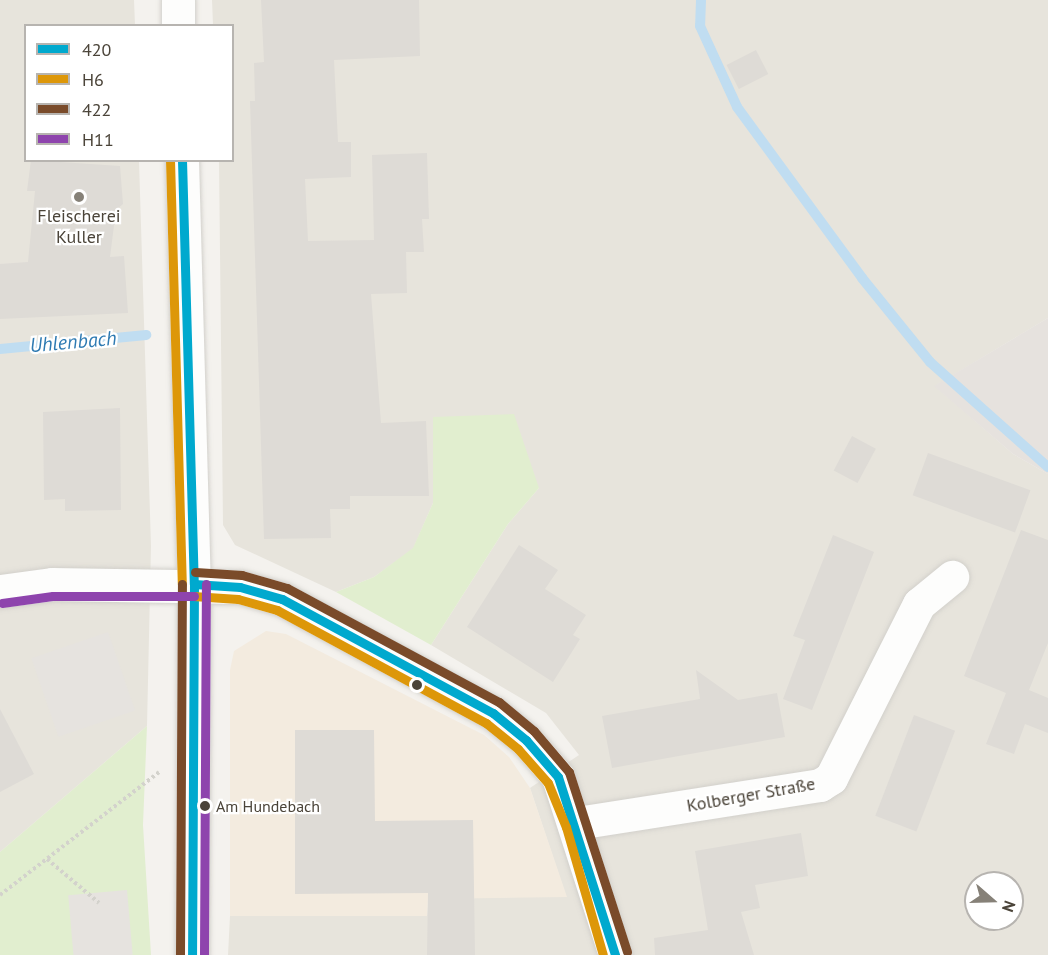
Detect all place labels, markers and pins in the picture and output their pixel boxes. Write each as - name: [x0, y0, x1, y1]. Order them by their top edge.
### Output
- marker: Fleischerei Kuller: [72, 190, 86, 204]
- place label: Fleischerei Kuller: [37, 206, 121, 248]
- unlabelled marker: [411, 679, 423, 691]
- place label: Am Hundebach: [216, 796, 320, 816]
- marker: Am Hundebach: [199, 800, 211, 812]

